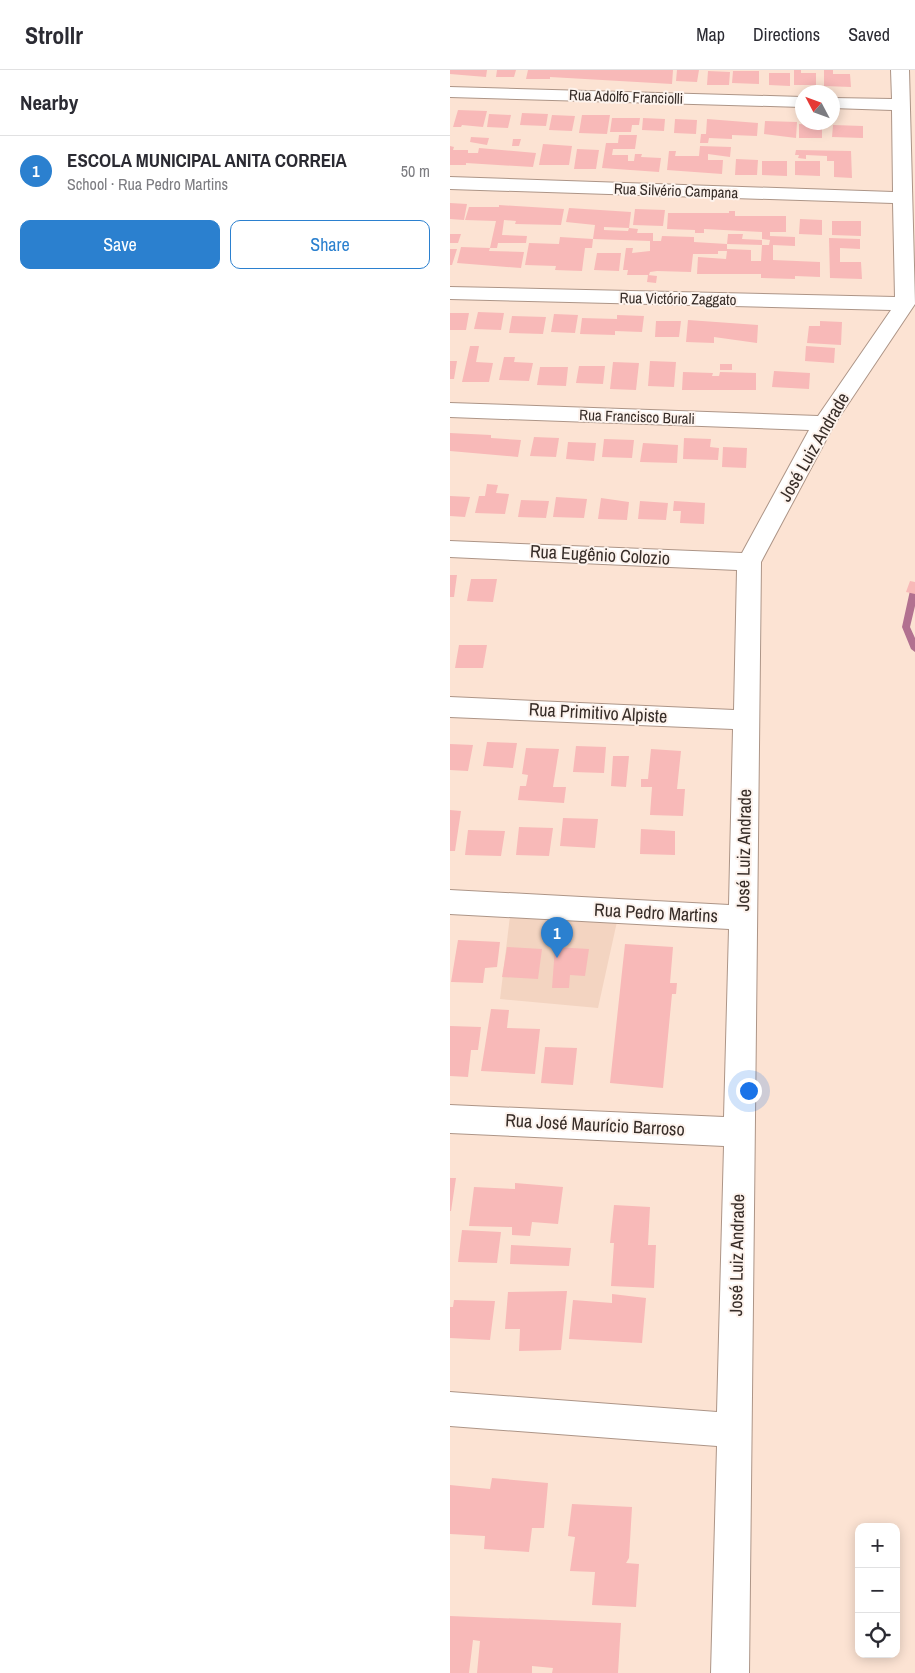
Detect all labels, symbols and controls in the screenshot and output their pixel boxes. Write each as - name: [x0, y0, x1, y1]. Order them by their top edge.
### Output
- text: Strollr: [25, 19, 83, 51]
- text: Map: [696, 22, 725, 47]
- text: Directions: [753, 22, 820, 47]
- text: Saved: [848, 22, 890, 47]
- street label: Rua Adolfo Franciolli: [569, 84, 683, 109]
- north arrow: [795, 85, 840, 130]
- text: Nearby: [20, 88, 78, 117]
- text: ESCOLA MUNICIPAL ANITA CORREIA: [67, 147, 347, 173]
- text: 1: [32, 160, 40, 182]
- text: 50 m: [401, 160, 430, 182]
- text: School · Rua Pedro Martins: [67, 173, 228, 195]
- street label: Rua Silvério Campana: [613, 178, 739, 203]
- button: Save: [20, 220, 220, 269]
- button: Share: [230, 220, 430, 269]
- street label: Rua Victório Zaggato: [619, 287, 737, 310]
- street label: José Luiz Andrade: [772, 388, 855, 506]
- street label: Rua Francisco Burali: [579, 404, 695, 429]
- street label: Rua Eugênio Colozio: [529, 538, 671, 571]
- street label: Rua Primitivo Alpiste: [528, 696, 668, 729]
- street label: José Luiz Andrade: [730, 789, 757, 911]
- street label: Rua Pedro Martins: [594, 897, 719, 928]
- pin: 1: [541, 917, 573, 958]
- your location: [736, 1078, 762, 1104]
- street label: Rua José Maurício Barroso: [505, 1107, 685, 1142]
- street label: José Luiz Andrade: [723, 1194, 750, 1316]
- map controls: [855, 1523, 900, 1658]
- button: +: [855, 1523, 900, 1568]
- button: −: [855, 1568, 900, 1613]
- button: locate: [855, 1613, 900, 1658]

